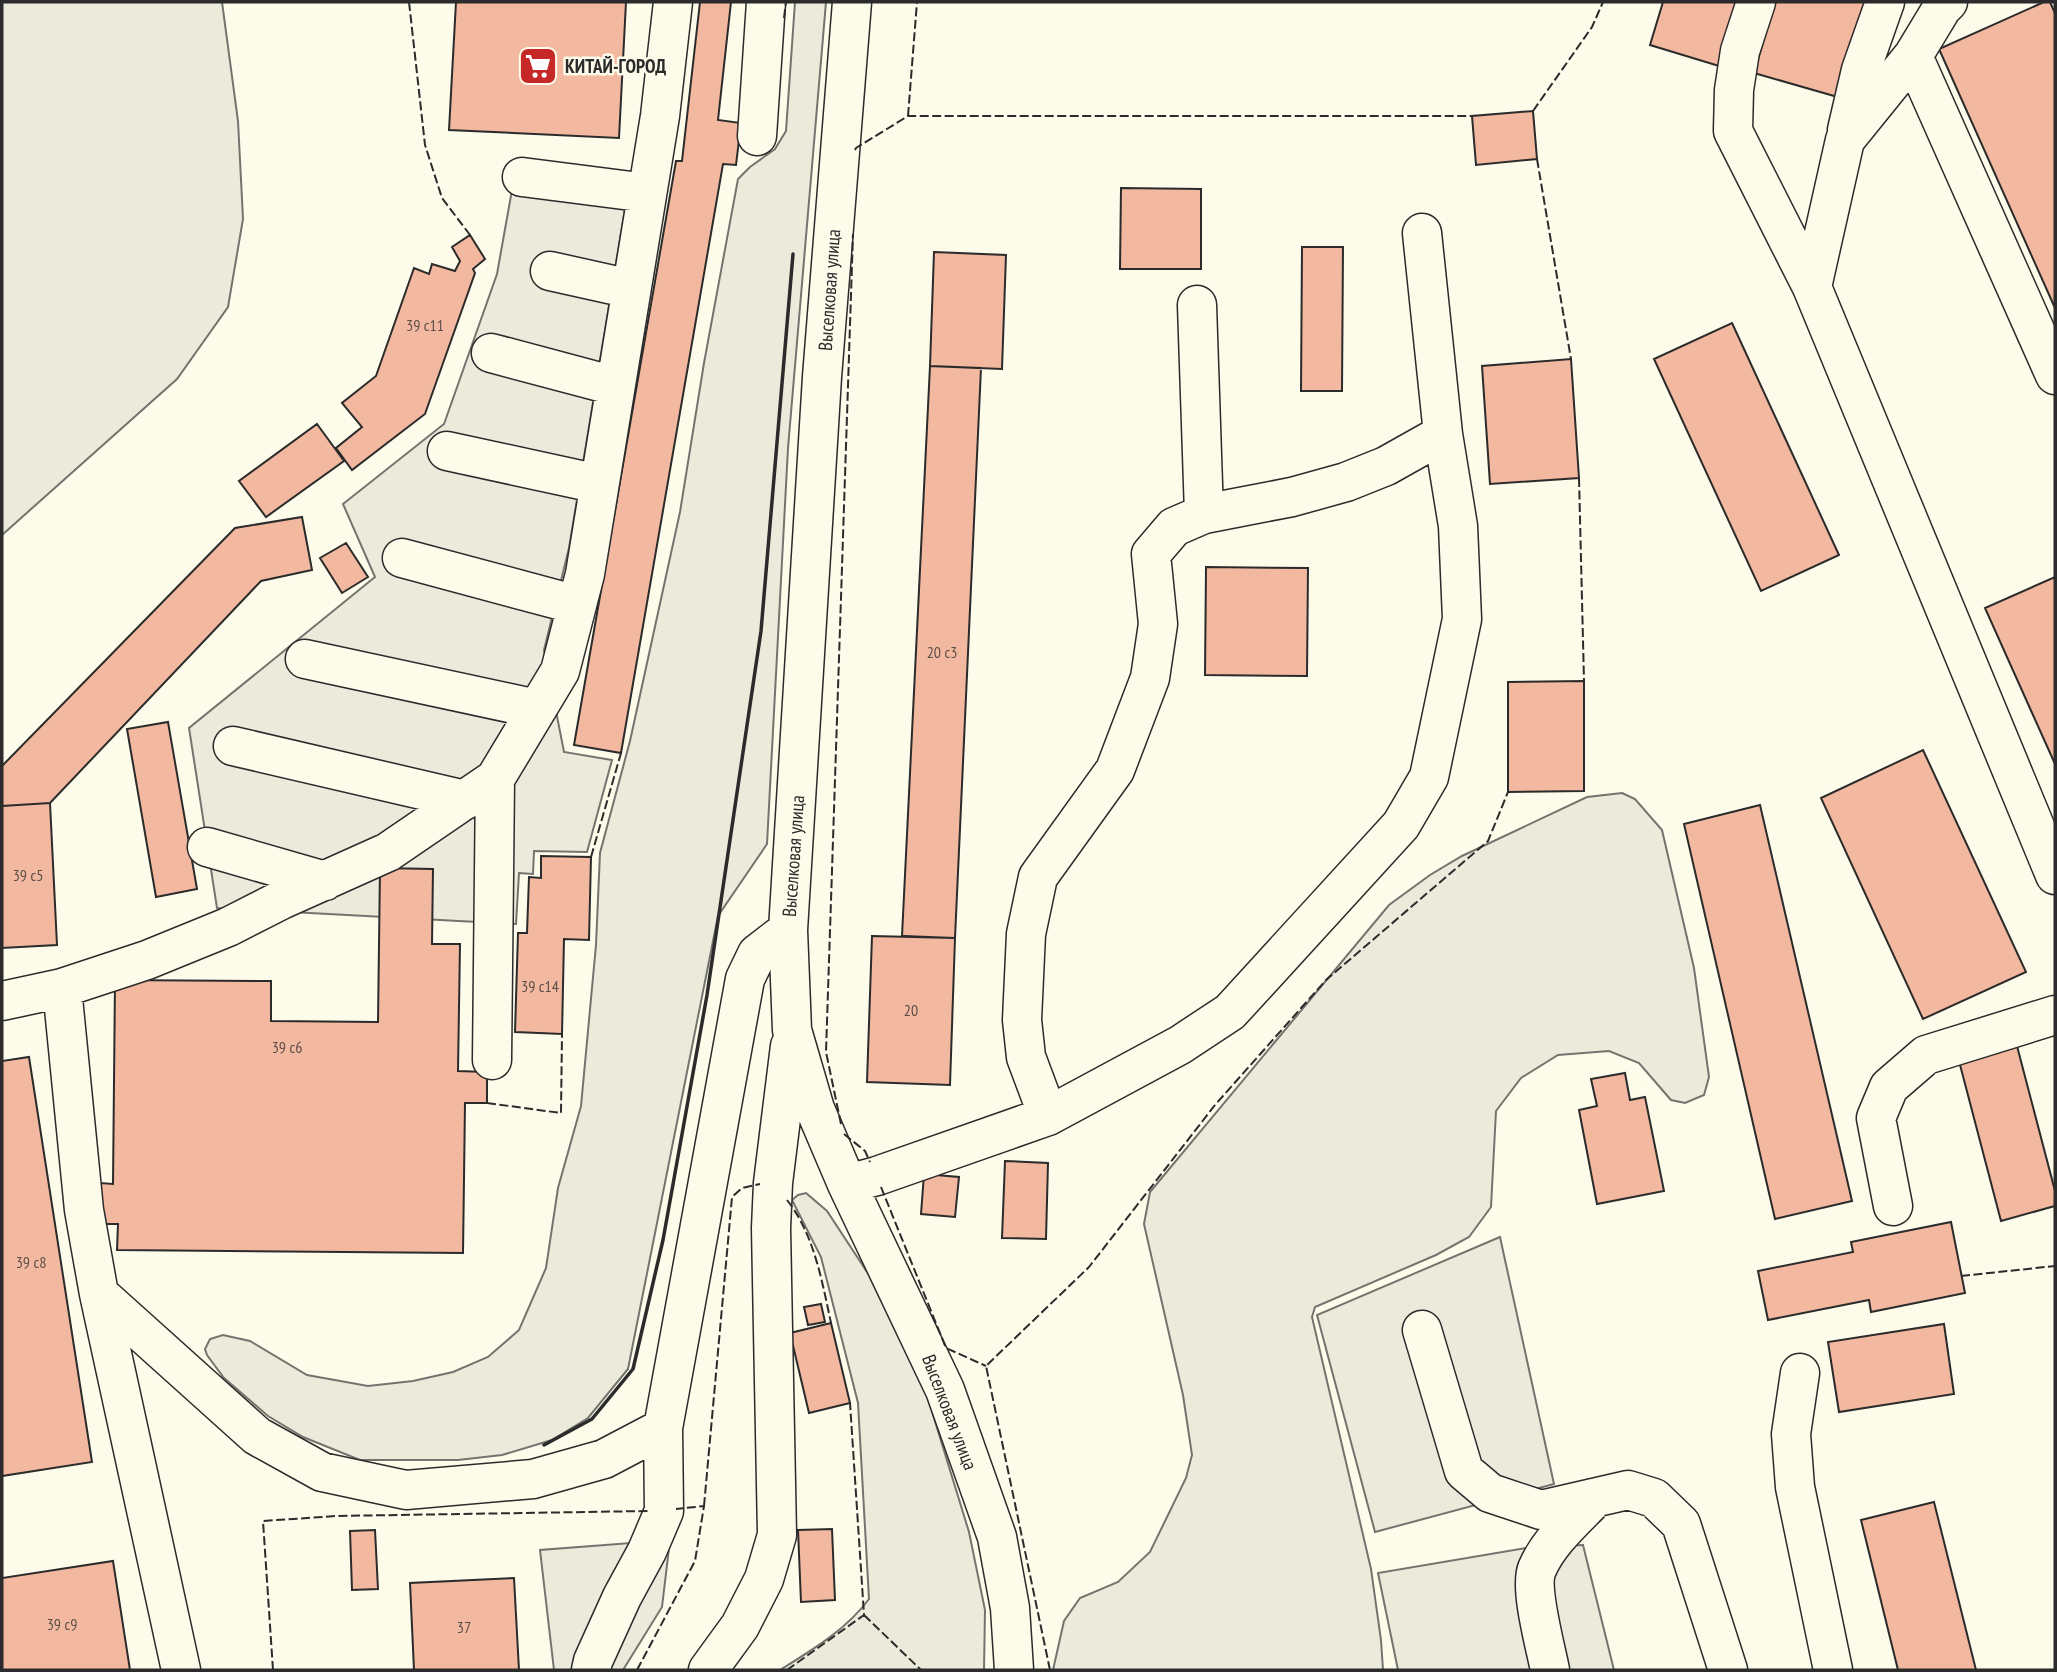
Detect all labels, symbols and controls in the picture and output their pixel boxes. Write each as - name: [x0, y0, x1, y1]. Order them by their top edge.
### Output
- supermarket icon: КИТАЙ-ГОРОД: [517, 45, 559, 87]
- place label: КИТАЙ-ГОРОД: [565, 54, 666, 78]
- street label: Выселковая улица: [813, 228, 845, 352]
- house number: 39 с11: [406, 315, 444, 335]
- house number: 20 с3: [927, 642, 957, 662]
- street label: Выселковая улица: [777, 794, 809, 918]
- house number: 39 с5: [13, 865, 43, 885]
- house number: 39 с14: [521, 976, 559, 996]
- house number: 20: [904, 1000, 918, 1020]
- house number: 39 с6: [272, 1037, 302, 1057]
- house number: 39 с8: [16, 1252, 46, 1272]
- street label: Выселковая улица: [917, 1351, 983, 1473]
- house number: 39 с9: [47, 1614, 77, 1634]
- house number: 37: [457, 1617, 471, 1637]

